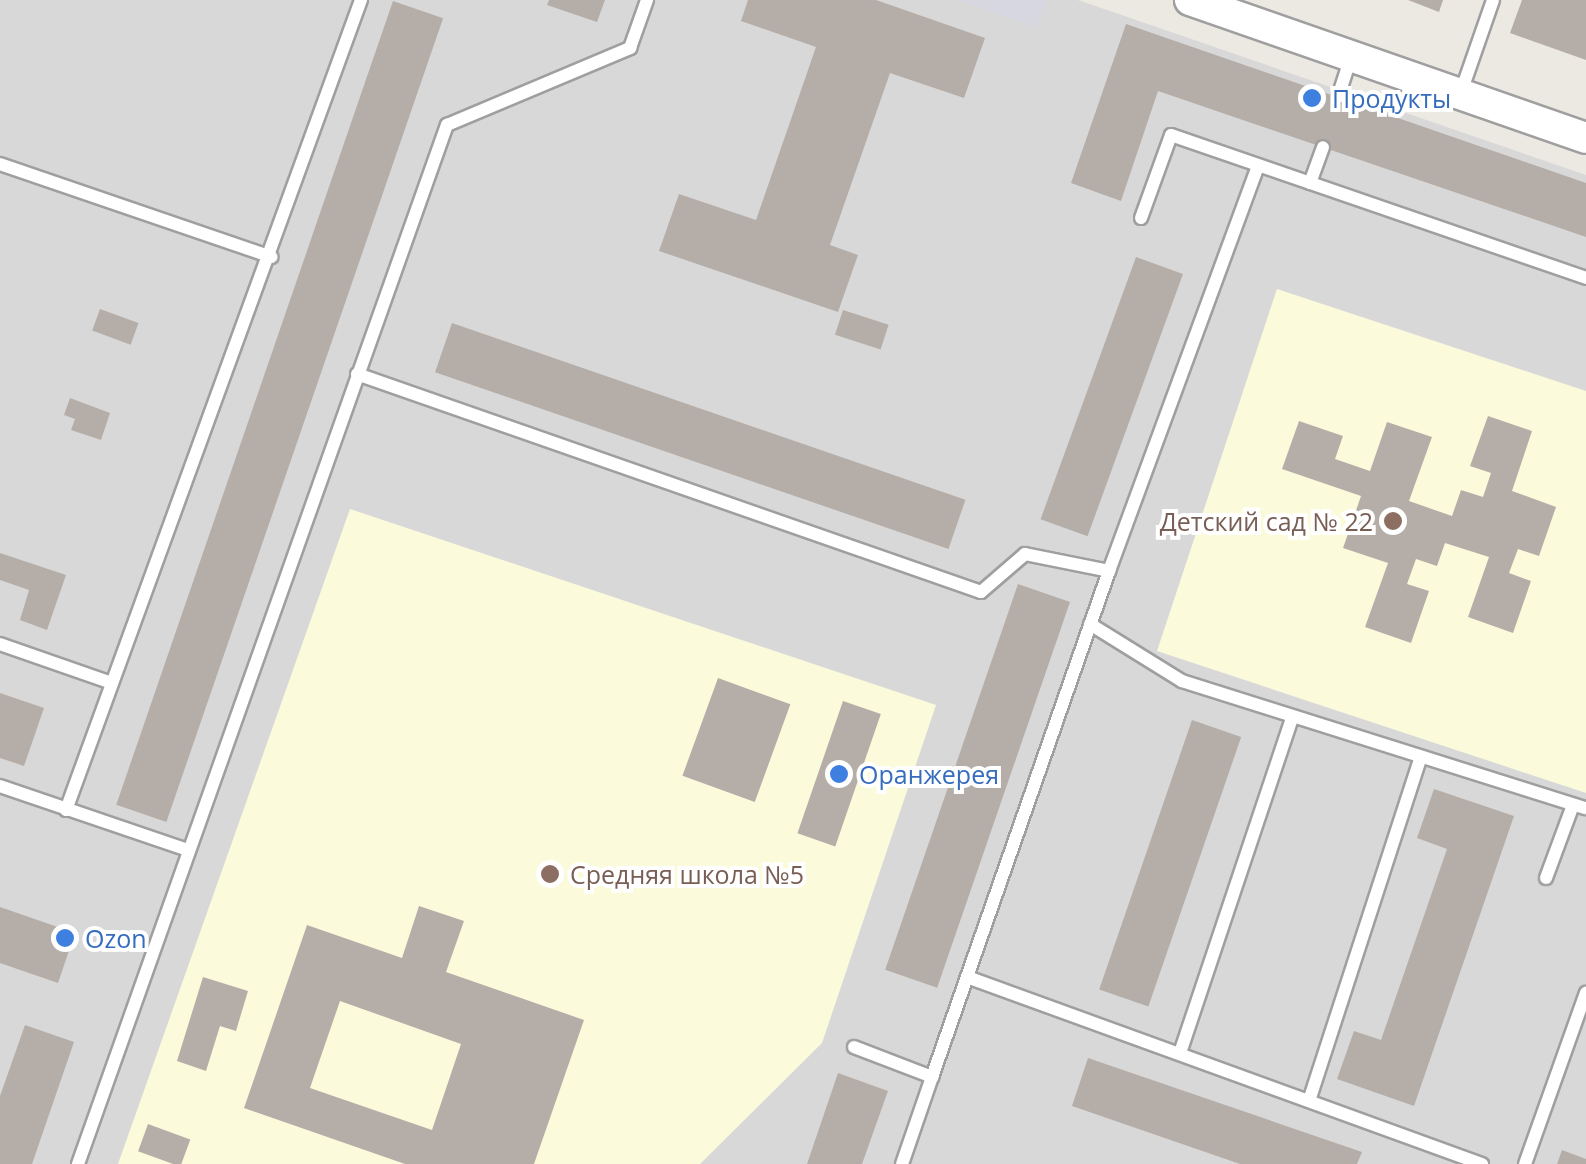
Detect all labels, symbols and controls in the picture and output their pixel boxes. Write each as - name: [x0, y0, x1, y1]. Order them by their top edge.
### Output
- place label: Продукты: [1332, 83, 1451, 113]
- marker: Продукты: [1301, 87, 1323, 109]
- place label: Детский сад № 22: [1160, 506, 1373, 536]
- marker: Детский сад № 22: [1382, 510, 1404, 532]
- place label: Оранжерея: [859, 759, 999, 789]
- marker: Оранжерея: [828, 763, 850, 785]
- place label: Средняя школа №5: [570, 859, 804, 889]
- marker: Средняя школа №5: [539, 863, 561, 885]
- place label: Ozon: [85, 923, 147, 953]
- marker: Ozon: [54, 927, 76, 949]

